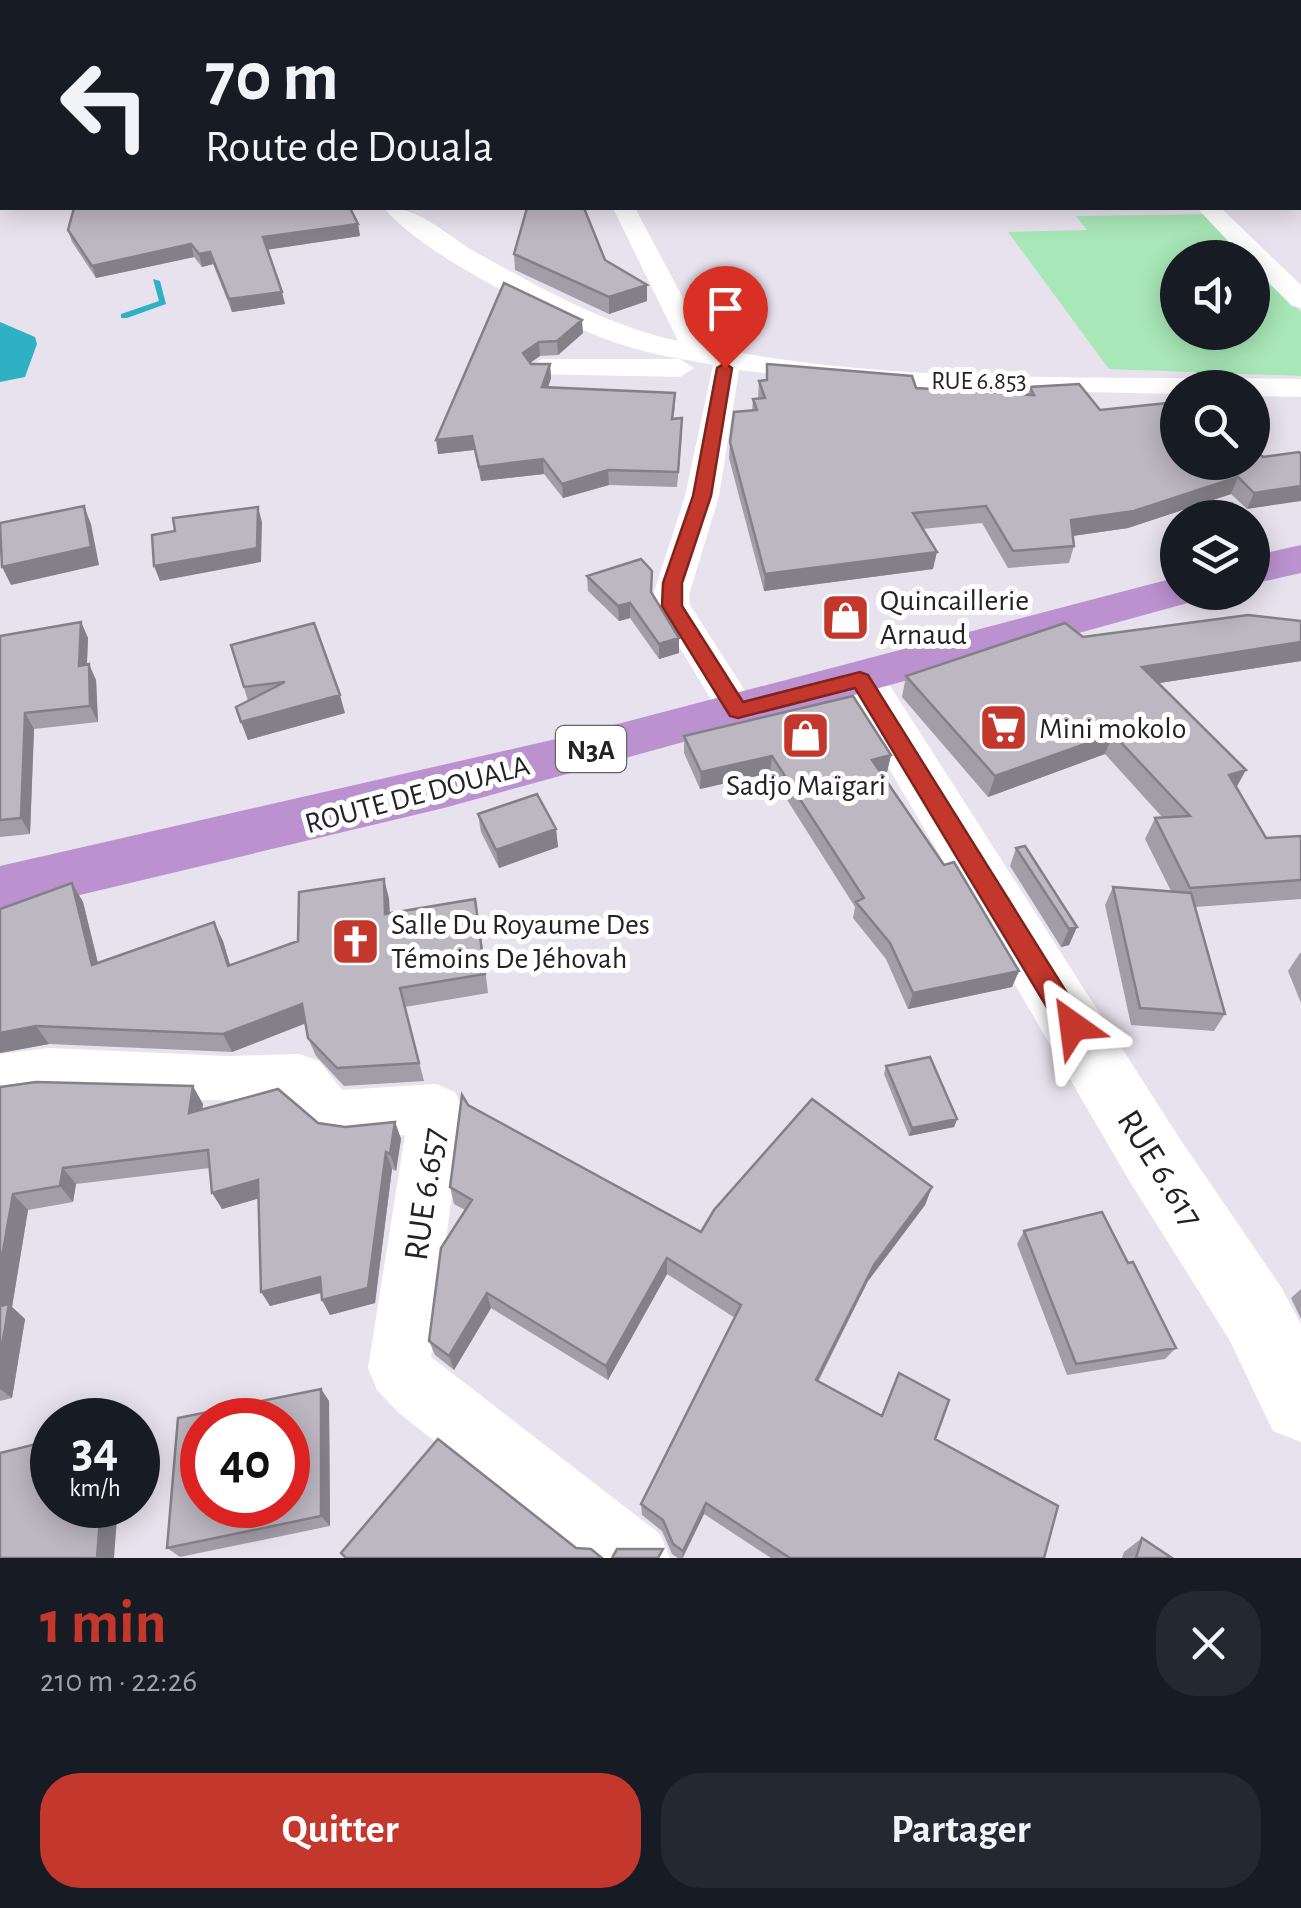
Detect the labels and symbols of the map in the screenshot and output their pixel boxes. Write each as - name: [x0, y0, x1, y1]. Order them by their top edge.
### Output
- pin: [683, 266, 768, 369]
- street label: RUE 6.853: [931, 369, 1027, 394]
- place label: Quincaillerie Arnaud: [880, 586, 1029, 650]
- shop icon: Quincaillerie Arnaud: [819, 591, 871, 643]
- supermarket icon: Mini mokolo: [978, 702, 1030, 754]
- shop icon: Sadjo Maïgari: [780, 710, 832, 762]
- place label: Mini mokolo: [1039, 714, 1186, 744]
- road number: N3A: [556, 726, 626, 772]
- street label: ROUTE DE DOUALA: [302, 751, 533, 839]
- place label: Sadjo Maïgari: [726, 771, 886, 801]
- place label: Salle Du Royaume Des Témoins De Jéhovah: [391, 910, 650, 974]
- church icon: Salle Du Royaume Des Témoins De Jéhovah: [330, 915, 382, 967]
- position arrow: [1021, 974, 1125, 1078]
- street label: RUE 6.617: [1110, 1104, 1209, 1234]
- street label: RUE 6.657: [399, 1126, 452, 1263]
- speed limit sign: 40: [180, 1398, 310, 1528]

